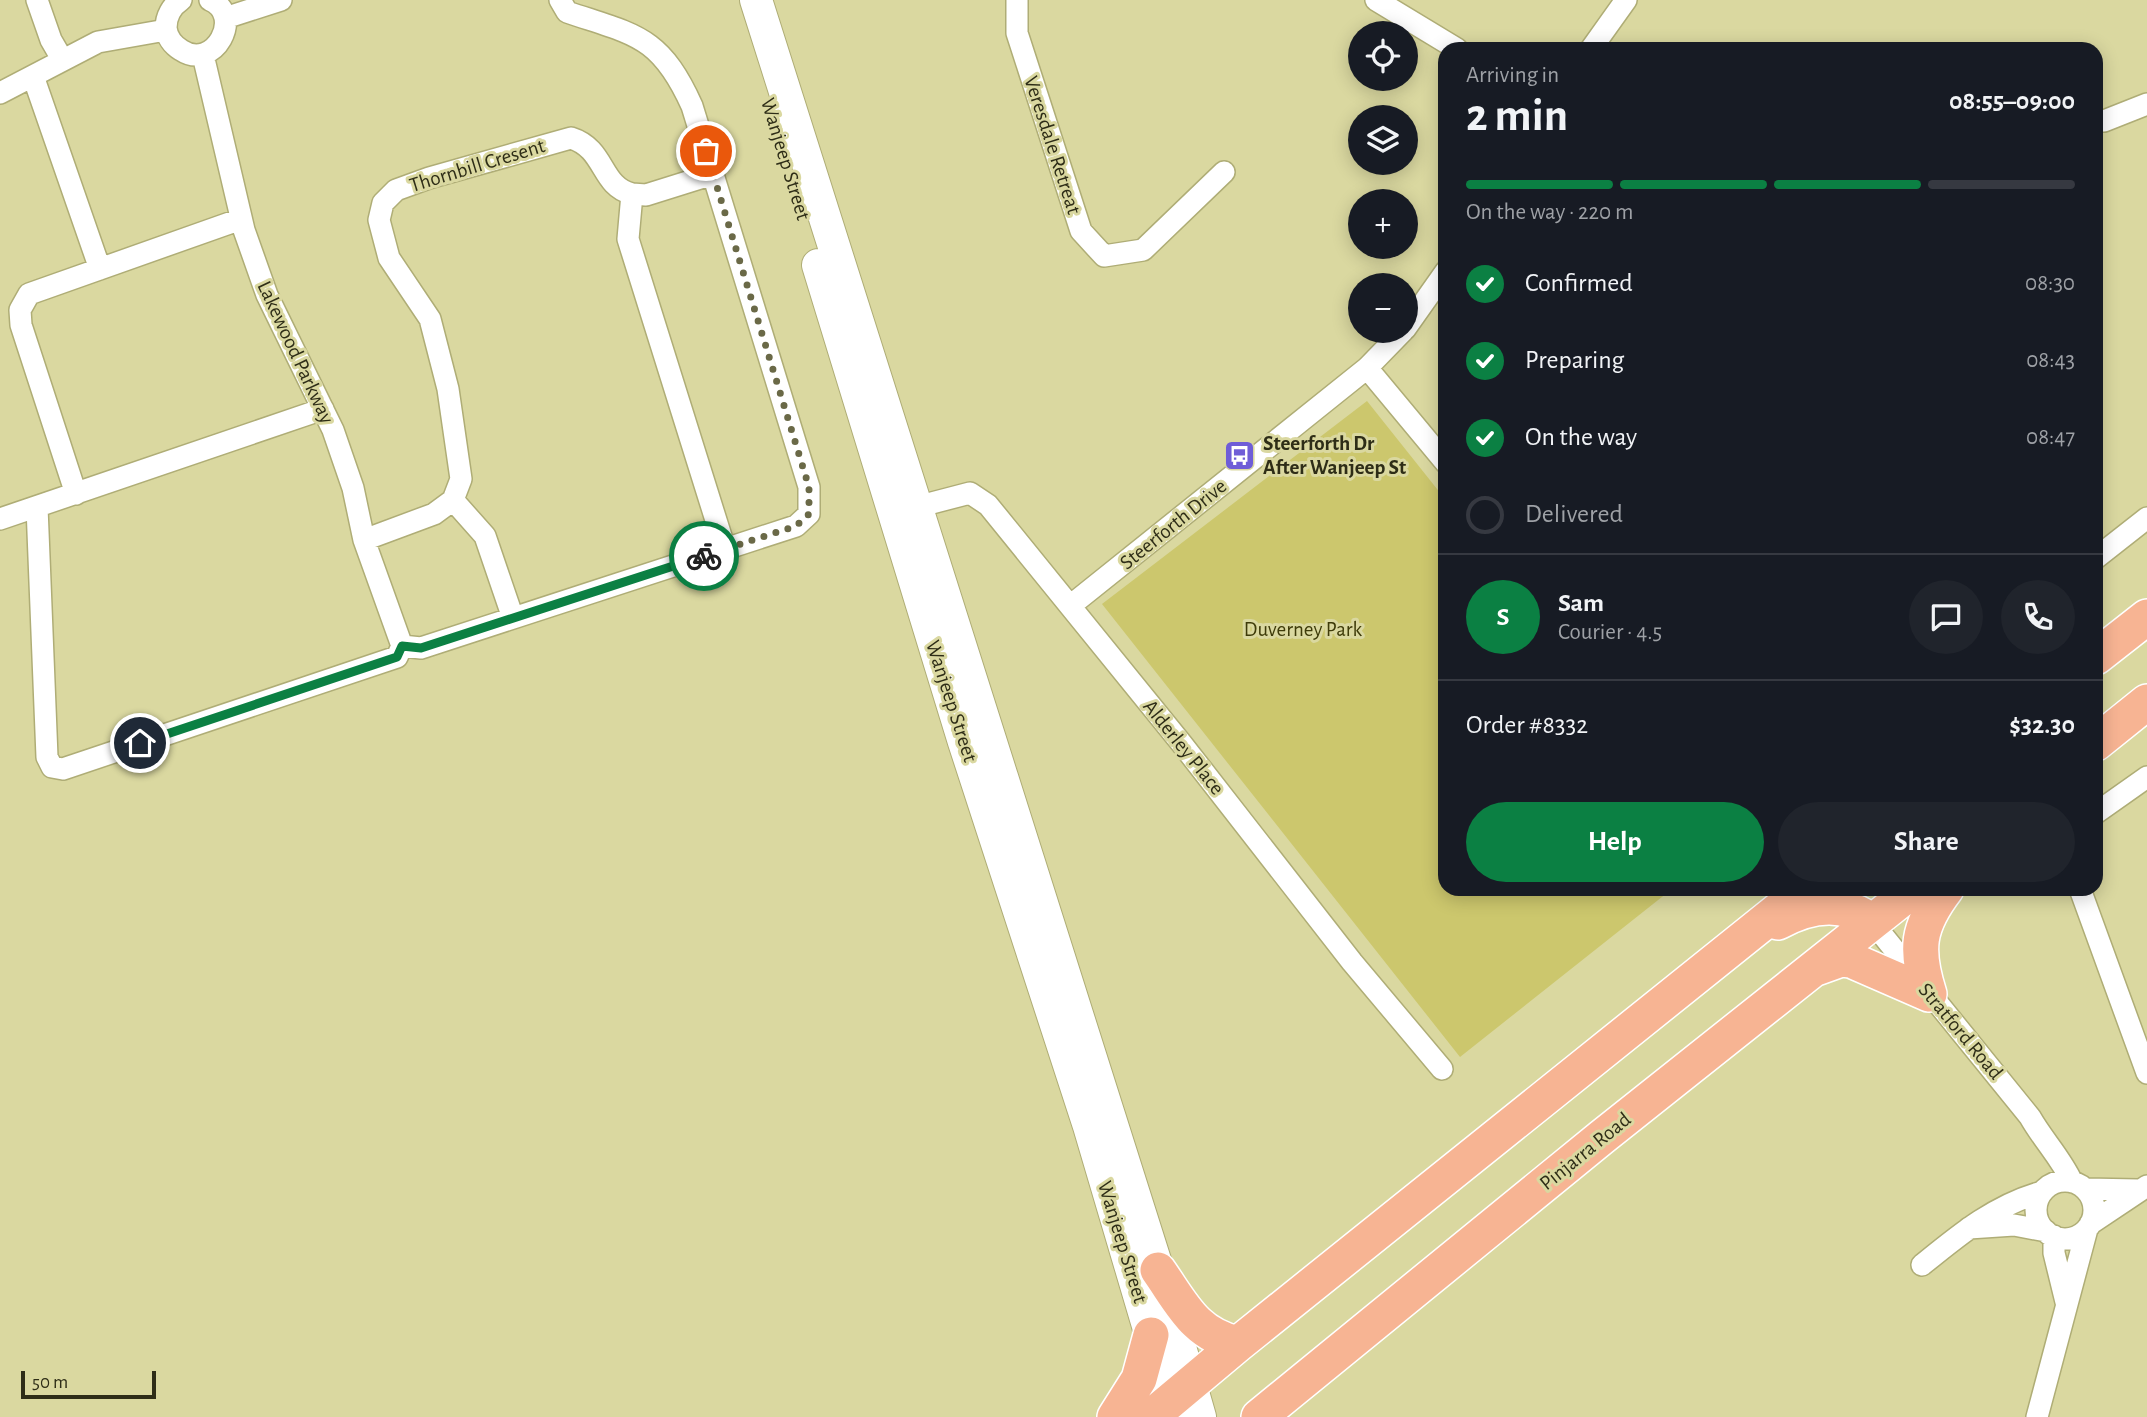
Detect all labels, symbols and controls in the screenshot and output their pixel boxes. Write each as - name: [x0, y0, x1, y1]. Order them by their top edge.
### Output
- map controls: [1348, 21, 1418, 343]
- button: locate: [1348, 21, 1418, 91]
- text: Arriving in: [1466, 64, 1559, 87]
- street label: Veresdale Retreat: [1020, 74, 1085, 217]
- text: 08:55–09:00: [1949, 88, 2075, 114]
- text: 2 min: [1466, 93, 1568, 139]
- street label: Wanjeep Street: [757, 96, 814, 223]
- button: layers: [1348, 105, 1418, 175]
- pin: [676, 121, 736, 181]
- icon: bag: [687, 132, 725, 170]
- street label: Thornbill Cresent: [407, 135, 548, 196]
- button: +: [1348, 189, 1418, 259]
- text: On the way · 220 m: [1466, 201, 1633, 224]
- icon: check: [1466, 265, 1504, 303]
- text: Confirmed: [1525, 270, 1633, 296]
- text: 08:30: [2025, 272, 2075, 295]
- button: −: [1348, 273, 1418, 343]
- street label: Lakewood Parkway: [253, 278, 338, 427]
- icon: check: [1466, 342, 1504, 380]
- text: Preparing: [1525, 347, 1624, 373]
- text: 08:43: [2026, 349, 2075, 372]
- icon: check: [1466, 419, 1504, 457]
- text: On the way: [1525, 424, 1637, 450]
- text: 08:47: [2026, 426, 2075, 449]
- place label: Steerforth Dr After Wanjeep St: [1263, 433, 1406, 478]
- bus stop icon: Steerforth Dr After Wanjeep St: [1223, 438, 1257, 472]
- street label: Steerforth Drive: [1116, 475, 1230, 573]
- text: Delivered: [1525, 501, 1623, 527]
- courier: [669, 521, 739, 591]
- icon: bike: [685, 537, 723, 575]
- button: chat: [1909, 580, 1983, 654]
- button: phone: [2001, 580, 2075, 654]
- text: Sam: [1558, 590, 1604, 616]
- text: S: [1497, 604, 1509, 630]
- park label: Duverney Park: [1244, 619, 1363, 640]
- text: Courier · 4.5: [1558, 621, 1662, 644]
- street label: Wanjeep Street: [922, 638, 981, 765]
- street label: Alderley Place: [1139, 696, 1228, 799]
- text: Order #8332: [1466, 712, 1588, 738]
- text: $32.30: [2009, 712, 2075, 738]
- pin: [110, 713, 170, 773]
- icon: home: [121, 724, 159, 762]
- button: Help: [1466, 802, 1764, 882]
- button: Share: [1778, 802, 2075, 882]
- street label: Stratford Road: [1914, 979, 2007, 1084]
- street label: Pinjarra Road: [1536, 1108, 1635, 1194]
- street label: Wanjeep Street: [1094, 1179, 1151, 1306]
- scale bar: [21, 1368, 156, 1400]
- text: 50 m: [32, 1373, 68, 1392]

